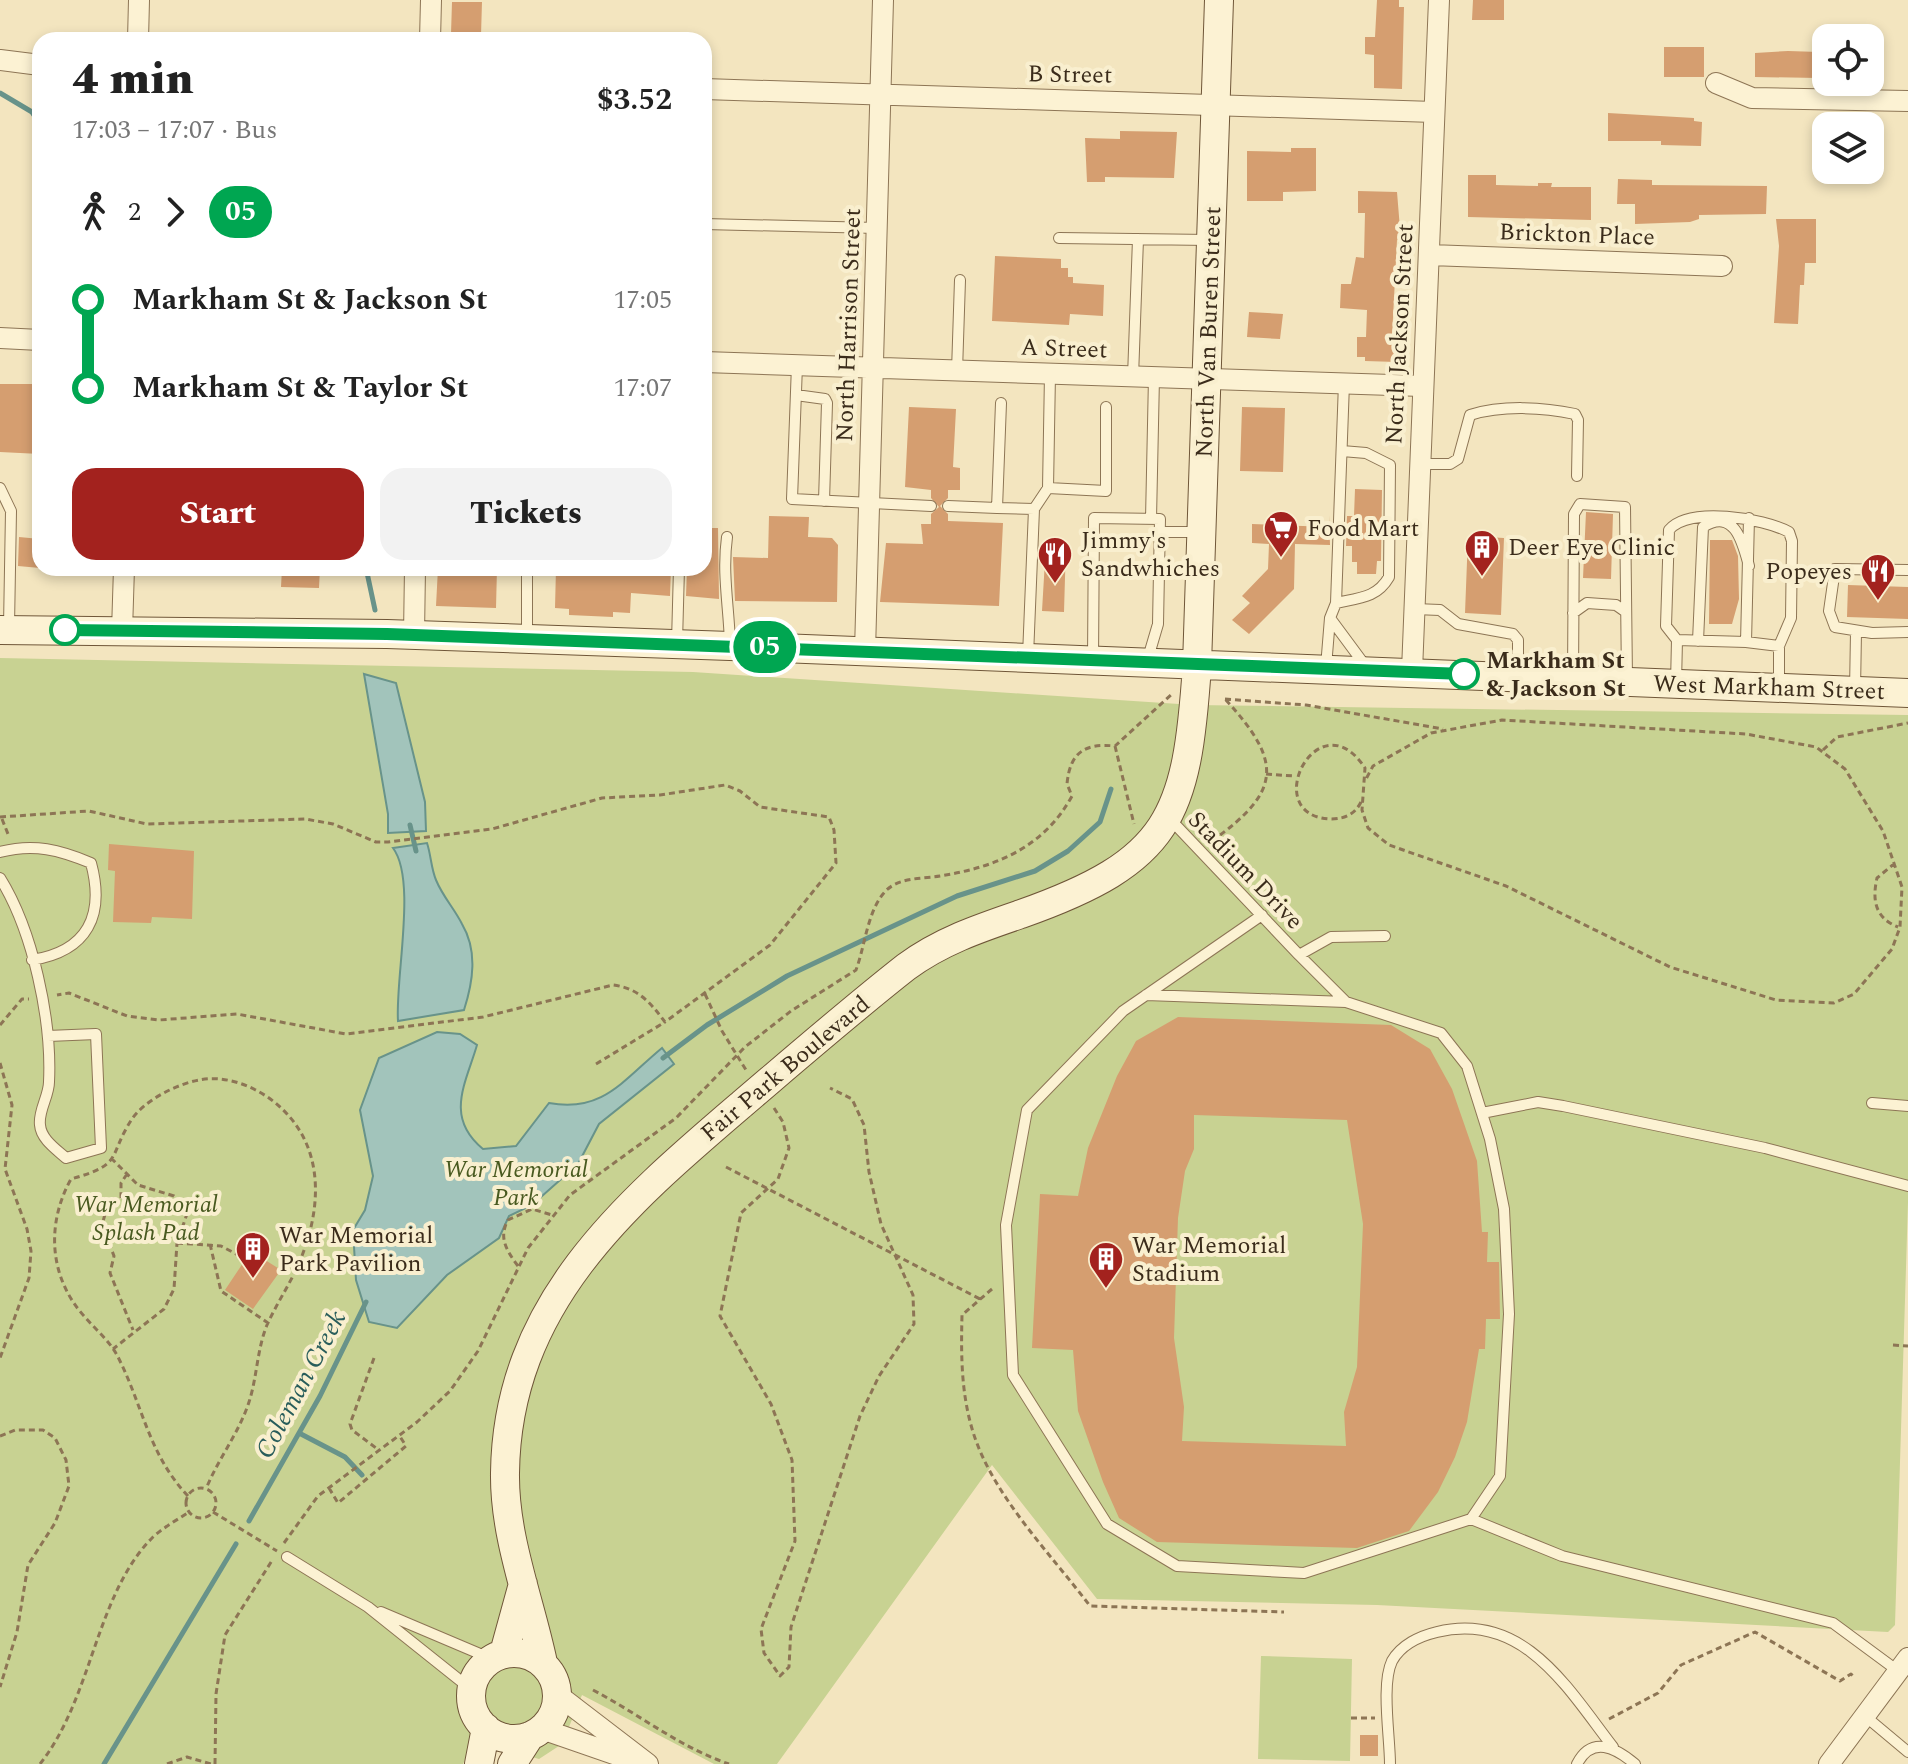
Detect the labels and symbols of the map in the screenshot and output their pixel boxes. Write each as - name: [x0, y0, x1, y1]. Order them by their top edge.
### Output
- street label: B Street: [1027, 56, 1113, 94]
- street label: North Van Buren Street: [1187, 206, 1231, 458]
- street label: North Harrison Street: [827, 207, 871, 443]
- street label: Brickton Place: [1498, 214, 1655, 256]
- street label: North Jackson Street: [1376, 223, 1424, 445]
- street label: A Street: [1020, 329, 1108, 369]
- supermarket icon: Food Mart: [1262, 509, 1300, 559]
- place label: Food Mart: [1307, 511, 1419, 547]
- place label: Jimmy's Sandwhiches: [1081, 523, 1220, 587]
- building icon: Deer Eye Clinic: [1463, 528, 1501, 578]
- place label: Deer Eye Clinic: [1508, 530, 1675, 566]
- restaurant icon: Jimmy's Sandwhiches: [1036, 535, 1074, 585]
- restaurant icon: Popeyes: [1859, 552, 1897, 602]
- place label: Popeyes: [1765, 554, 1852, 590]
- unlabelled marker: [50, 615, 80, 645]
- line badge: 05: [729, 621, 801, 673]
- place label: Markham St & Jackson St: [1486, 643, 1626, 707]
- marker: Markham St & Jackson St: [1449, 659, 1479, 689]
- street label: West Markham Street: [1652, 666, 1885, 710]
- street label: Stadium Drive: [1179, 803, 1311, 938]
- street label: Fair Park Boulevard: [693, 987, 878, 1151]
- park label: War Memorial Park: [444, 1152, 588, 1216]
- park label: War Memorial Splash Pad: [74, 1187, 218, 1251]
- place label: War Memorial Park Pavilion: [279, 1218, 433, 1282]
- place label: War Memorial Stadium: [1132, 1228, 1286, 1292]
- building icon: War Memorial Park Pavilion: [234, 1230, 272, 1280]
- building icon: War Memorial Stadium: [1087, 1240, 1125, 1290]
- water label: Coleman Creek: [245, 1303, 357, 1466]

